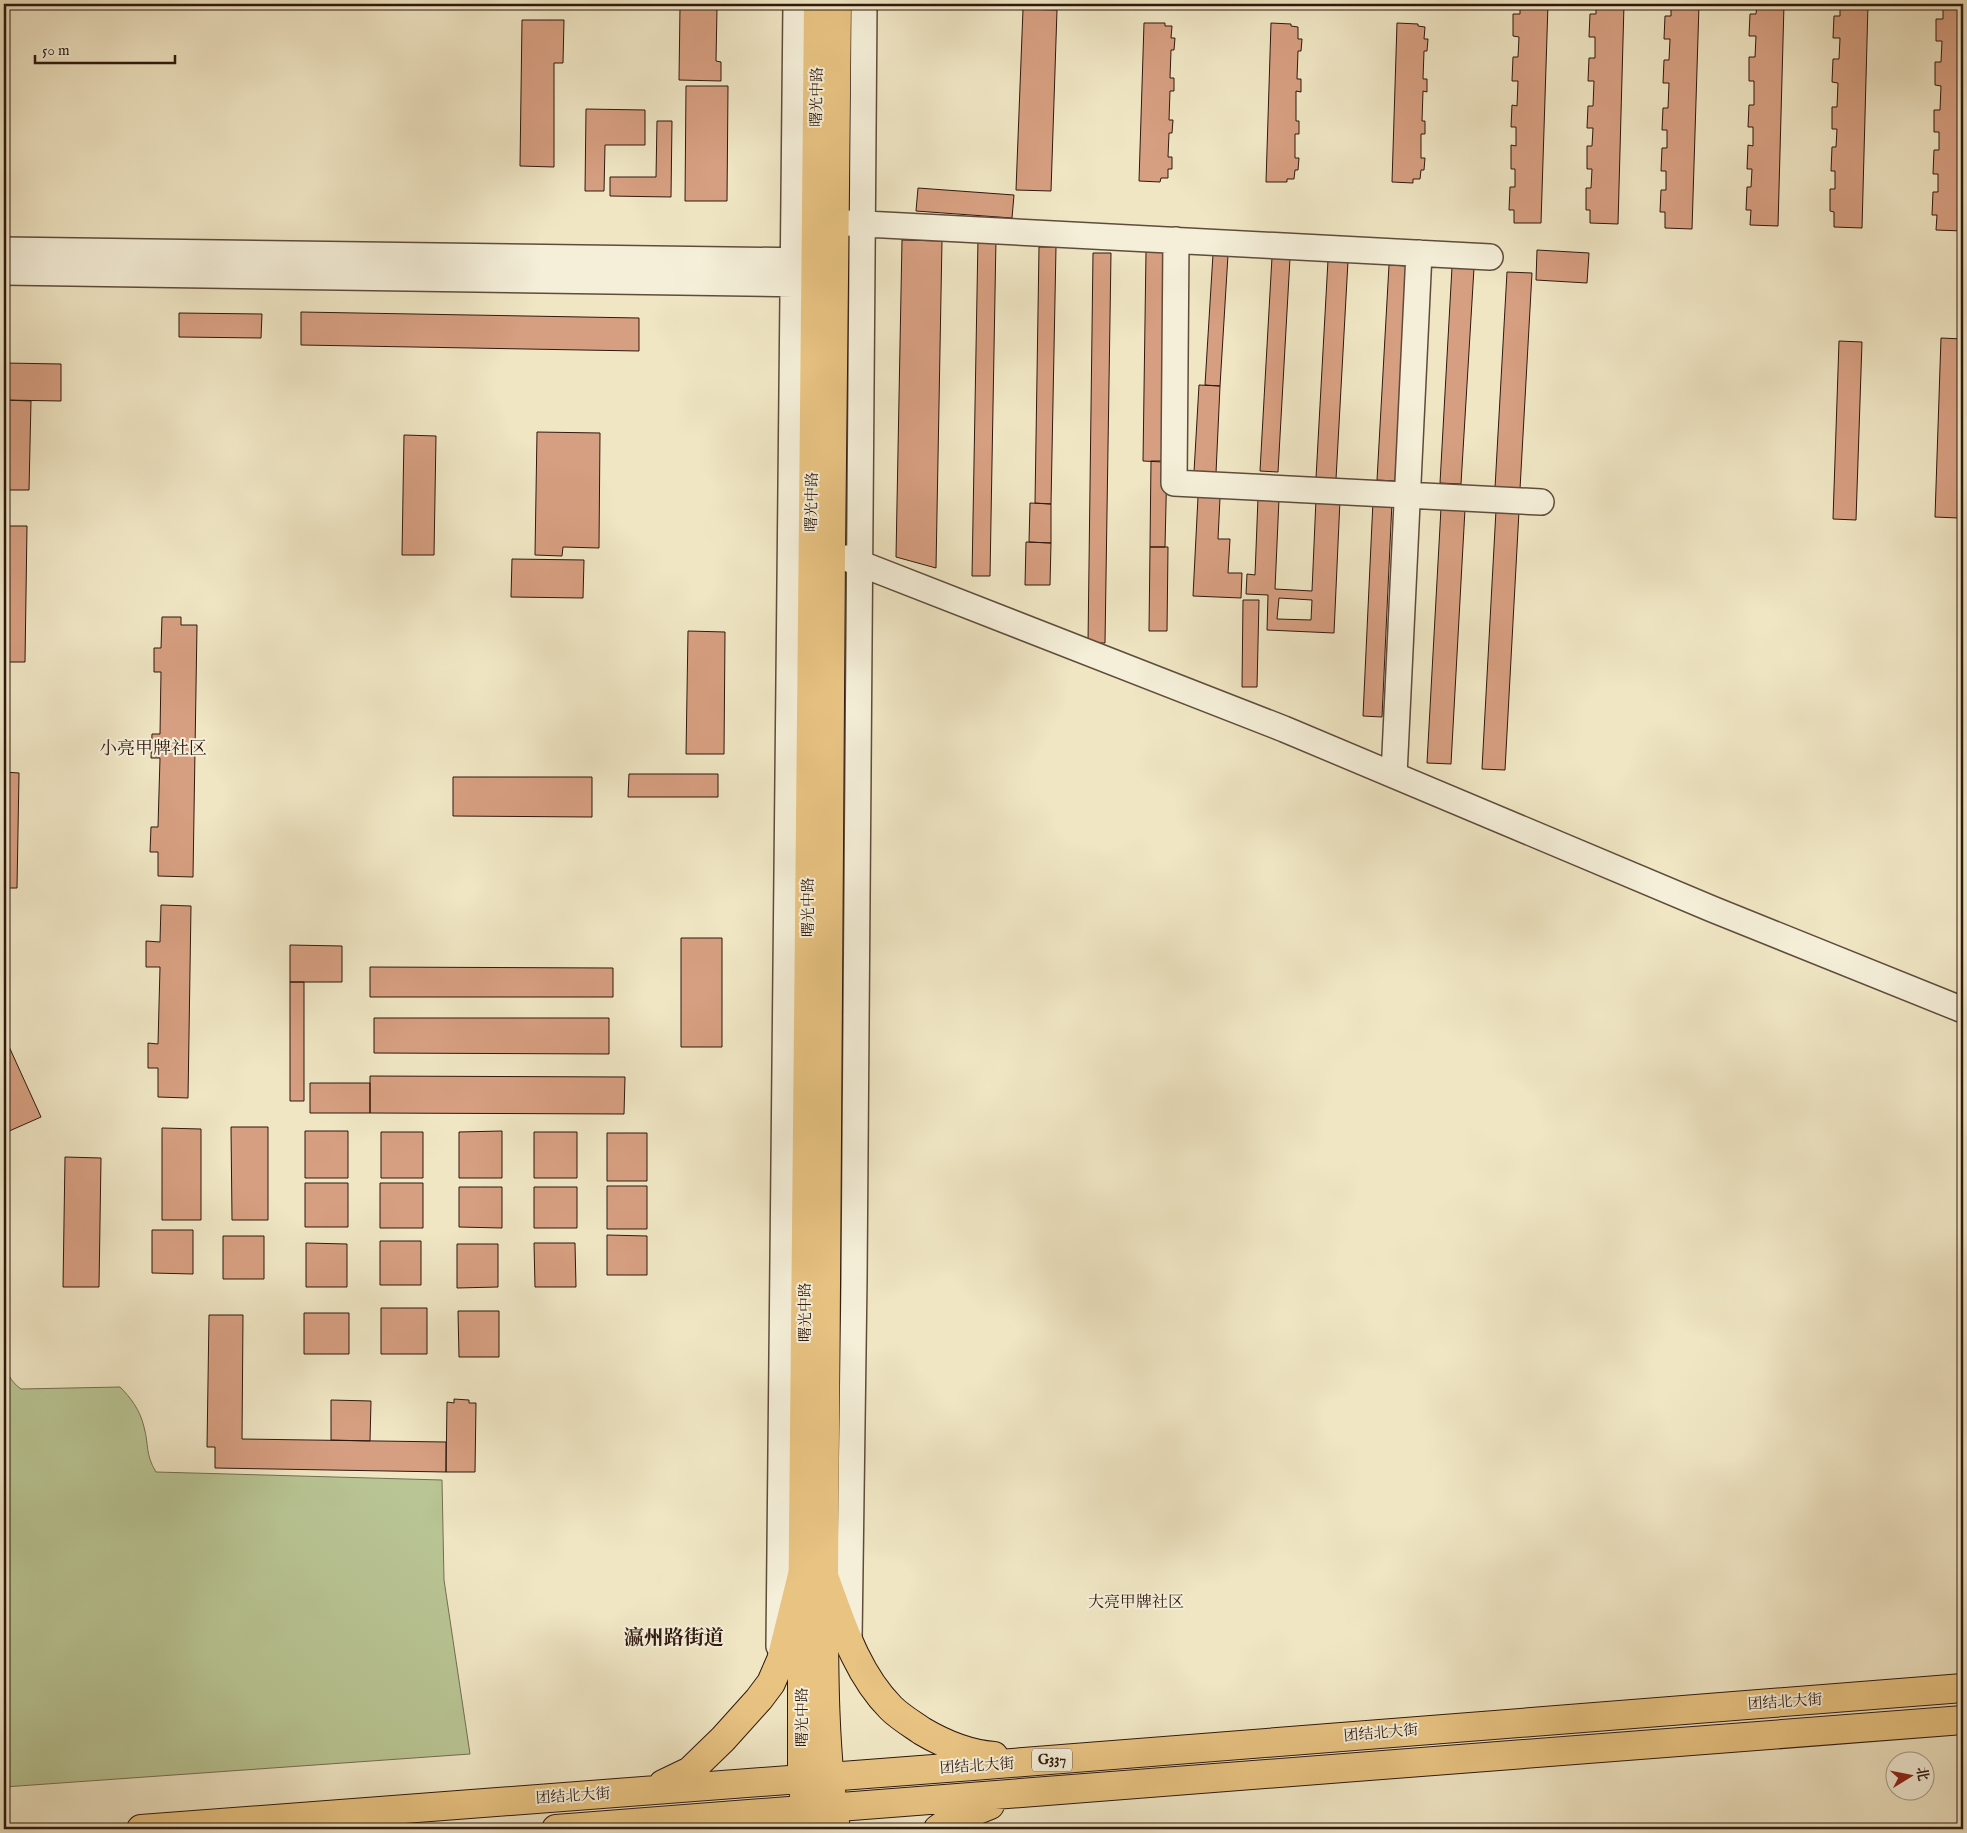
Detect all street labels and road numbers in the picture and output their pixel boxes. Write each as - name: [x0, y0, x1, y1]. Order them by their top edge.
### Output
- street label: 曙光中路: [807, 67, 827, 127]
- street label: 曙光中路: [802, 472, 822, 532]
- street label: 曙光中路: [799, 877, 818, 937]
- street label: 曙光中路: [796, 1282, 815, 1342]
- street label: 曙光中路: [793, 1687, 812, 1747]
- street label: 团结北大街: [1747, 1690, 1823, 1714]
- street label: 团结北大街: [1343, 1720, 1419, 1746]
- road number: G337: [1032, 1748, 1072, 1772]
- street label: 团结北大街: [939, 1754, 1015, 1778]
- street label: 团结北大街: [535, 1784, 611, 1808]

